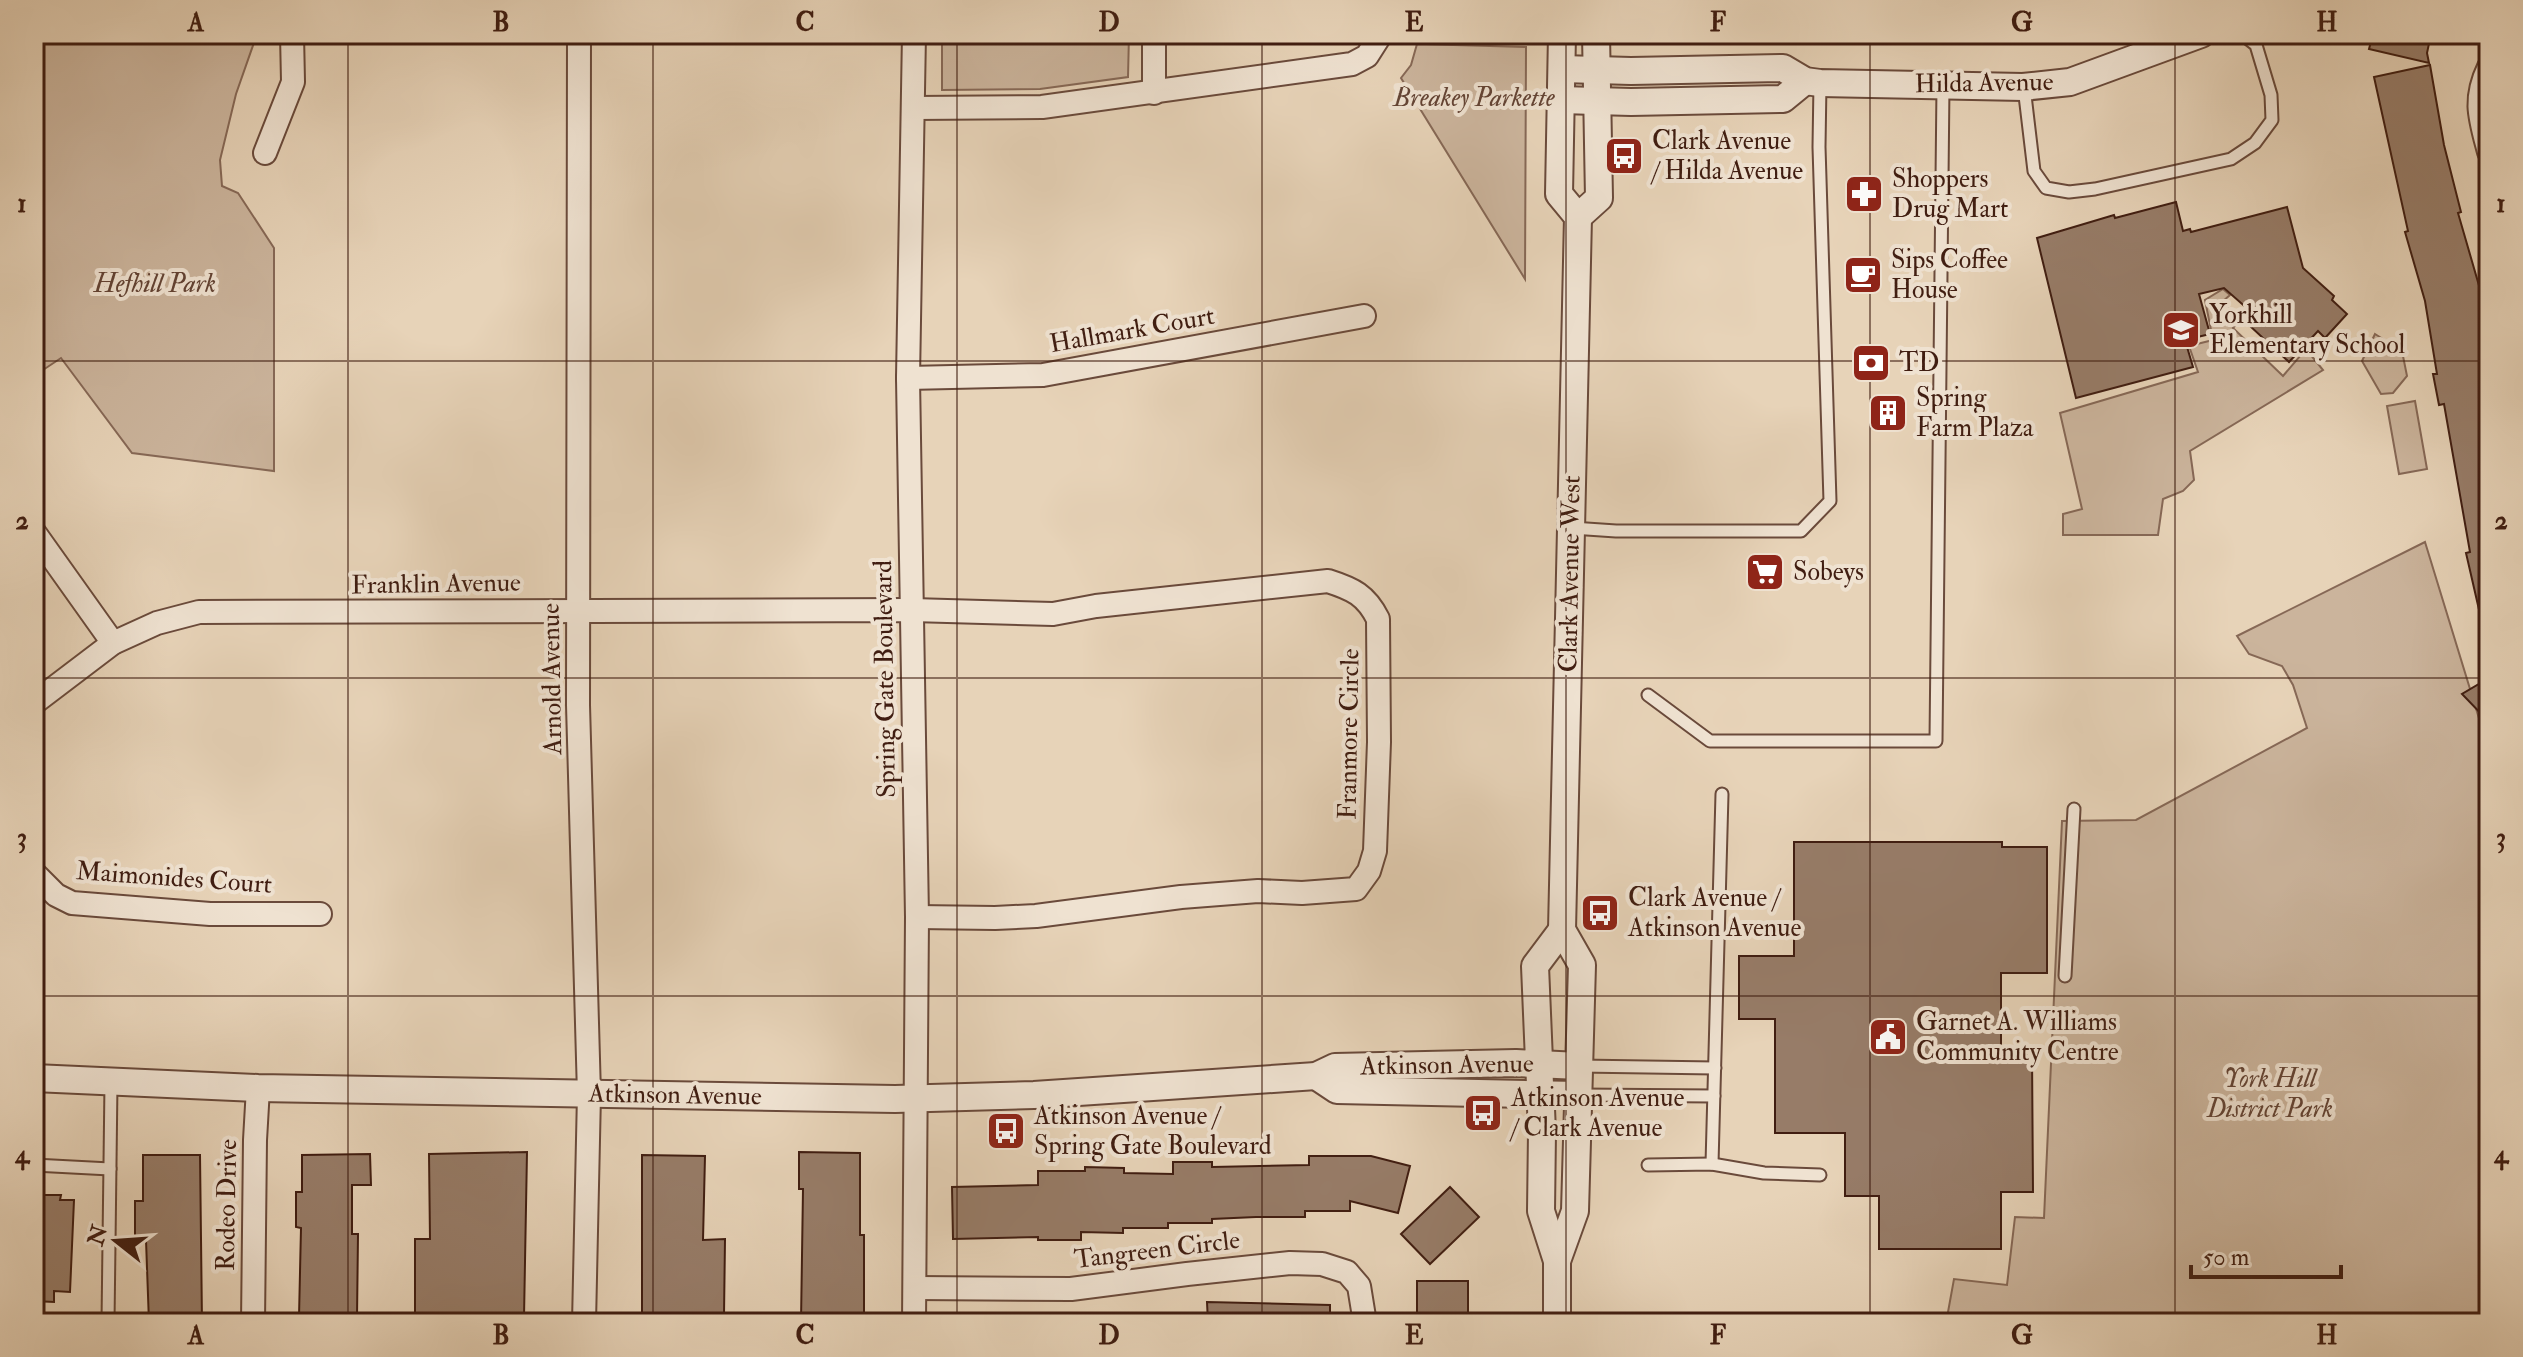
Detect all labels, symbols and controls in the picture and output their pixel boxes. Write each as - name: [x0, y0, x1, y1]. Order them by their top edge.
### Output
- text: A: [187, 7, 205, 39]
- text: B: [492, 7, 510, 39]
- text: C: [795, 7, 815, 39]
- text: D: [1098, 7, 1120, 39]
- text: E: [1405, 7, 1424, 39]
- text: F: [1710, 7, 1727, 39]
- text: G: [2011, 7, 2033, 39]
- text: H: [2316, 7, 2338, 39]
- street label: Hilda Avenue: [1914, 66, 2054, 100]
- park label: Breakey Parkette: [1391, 82, 1555, 114]
- place label: Clark Avenue / Hilda Avenue: [1650, 125, 1803, 187]
- bus stop icon: Clark Avenue / Hilda Avenue: [1603, 135, 1645, 177]
- place label: Shoppers Drug Mart: [1892, 163, 2008, 225]
- pharmacy icon: Shoppers Drug Mart: [1843, 173, 1885, 215]
- text: 1: [17, 188, 27, 220]
- text: 1: [2496, 188, 2506, 220]
- place label: Sips Coffee House: [1891, 244, 2008, 306]
- cafe icon: Sips Coffee House: [1842, 254, 1884, 296]
- park label: Hefhill Park: [93, 268, 216, 300]
- place label: Yorkhill Elementary School: [2209, 299, 2406, 361]
- street label: Hallmark Court: [1047, 300, 1217, 360]
- school or university icon: Yorkhill Elementary School: [2160, 309, 2202, 351]
- bank icon: TD: [1850, 342, 1892, 384]
- place label: TD: [1899, 347, 1940, 379]
- place label: Spring Farm Plaza: [1916, 382, 2034, 444]
- building icon: Spring Farm Plaza: [1867, 392, 1909, 434]
- street label: Clark Avenue West: [1552, 475, 1588, 673]
- text: 2: [15, 505, 29, 537]
- text: 2: [2494, 505, 2508, 537]
- supermarket icon: Sobeys: [1744, 551, 1786, 593]
- place label: Sobeys: [1793, 556, 1864, 588]
- street label: Spring Gate Boulevard: [867, 560, 904, 798]
- street label: Franklin Avenue: [351, 567, 521, 601]
- street label: Arnold Avenue: [535, 603, 569, 756]
- street label: Franmore Circle: [1332, 648, 1366, 820]
- text: 3: [17, 822, 27, 854]
- text: 3: [2496, 822, 2506, 854]
- street label: Maimonides Court: [75, 855, 273, 901]
- place label: Clark Avenue / Atkinson Avenue: [1627, 882, 1801, 944]
- bus stop icon: Clark Avenue / Atkinson Avenue: [1579, 892, 1621, 934]
- place label: Garnet A. Williams Community Centre: [1916, 1006, 2119, 1068]
- public building icon: Garnet A. Williams Community Centre: [1867, 1016, 1909, 1058]
- street label: Atkinson Avenue: [1359, 1047, 1534, 1083]
- park label: York Hill District Park: [2206, 1063, 2333, 1125]
- street label: Atkinson Avenue: [587, 1077, 762, 1113]
- place label: Atkinson Avenue / Clark Avenue: [1509, 1082, 1684, 1144]
- bus stop icon: Atkinson Avenue / Clark Avenue: [1462, 1092, 1504, 1134]
- place label: Atkinson Avenue / Spring Gate Boulevard: [1033, 1100, 1272, 1163]
- bus stop icon: Atkinson Avenue / Spring Gate Boulevard: [985, 1110, 1027, 1152]
- text: 4: [14, 1139, 31, 1171]
- street label: Rodeo Drive: [210, 1139, 244, 1271]
- text: 4: [2493, 1139, 2510, 1171]
- north arrow: [76, 1201, 156, 1281]
- text: N: [81, 1222, 114, 1250]
- street label: Tangreen Circle: [1072, 1224, 1242, 1276]
- scale bar: [2191, 1229, 2341, 1279]
- text: 50 m: [2203, 1242, 2250, 1273]
- text: A: [187, 1320, 205, 1352]
- text: B: [492, 1320, 510, 1352]
- text: C: [795, 1320, 815, 1352]
- text: D: [1098, 1320, 1120, 1352]
- text: E: [1405, 1320, 1424, 1352]
- text: F: [1710, 1320, 1727, 1352]
- text: G: [2011, 1320, 2033, 1352]
- text: H: [2316, 1320, 2338, 1352]

